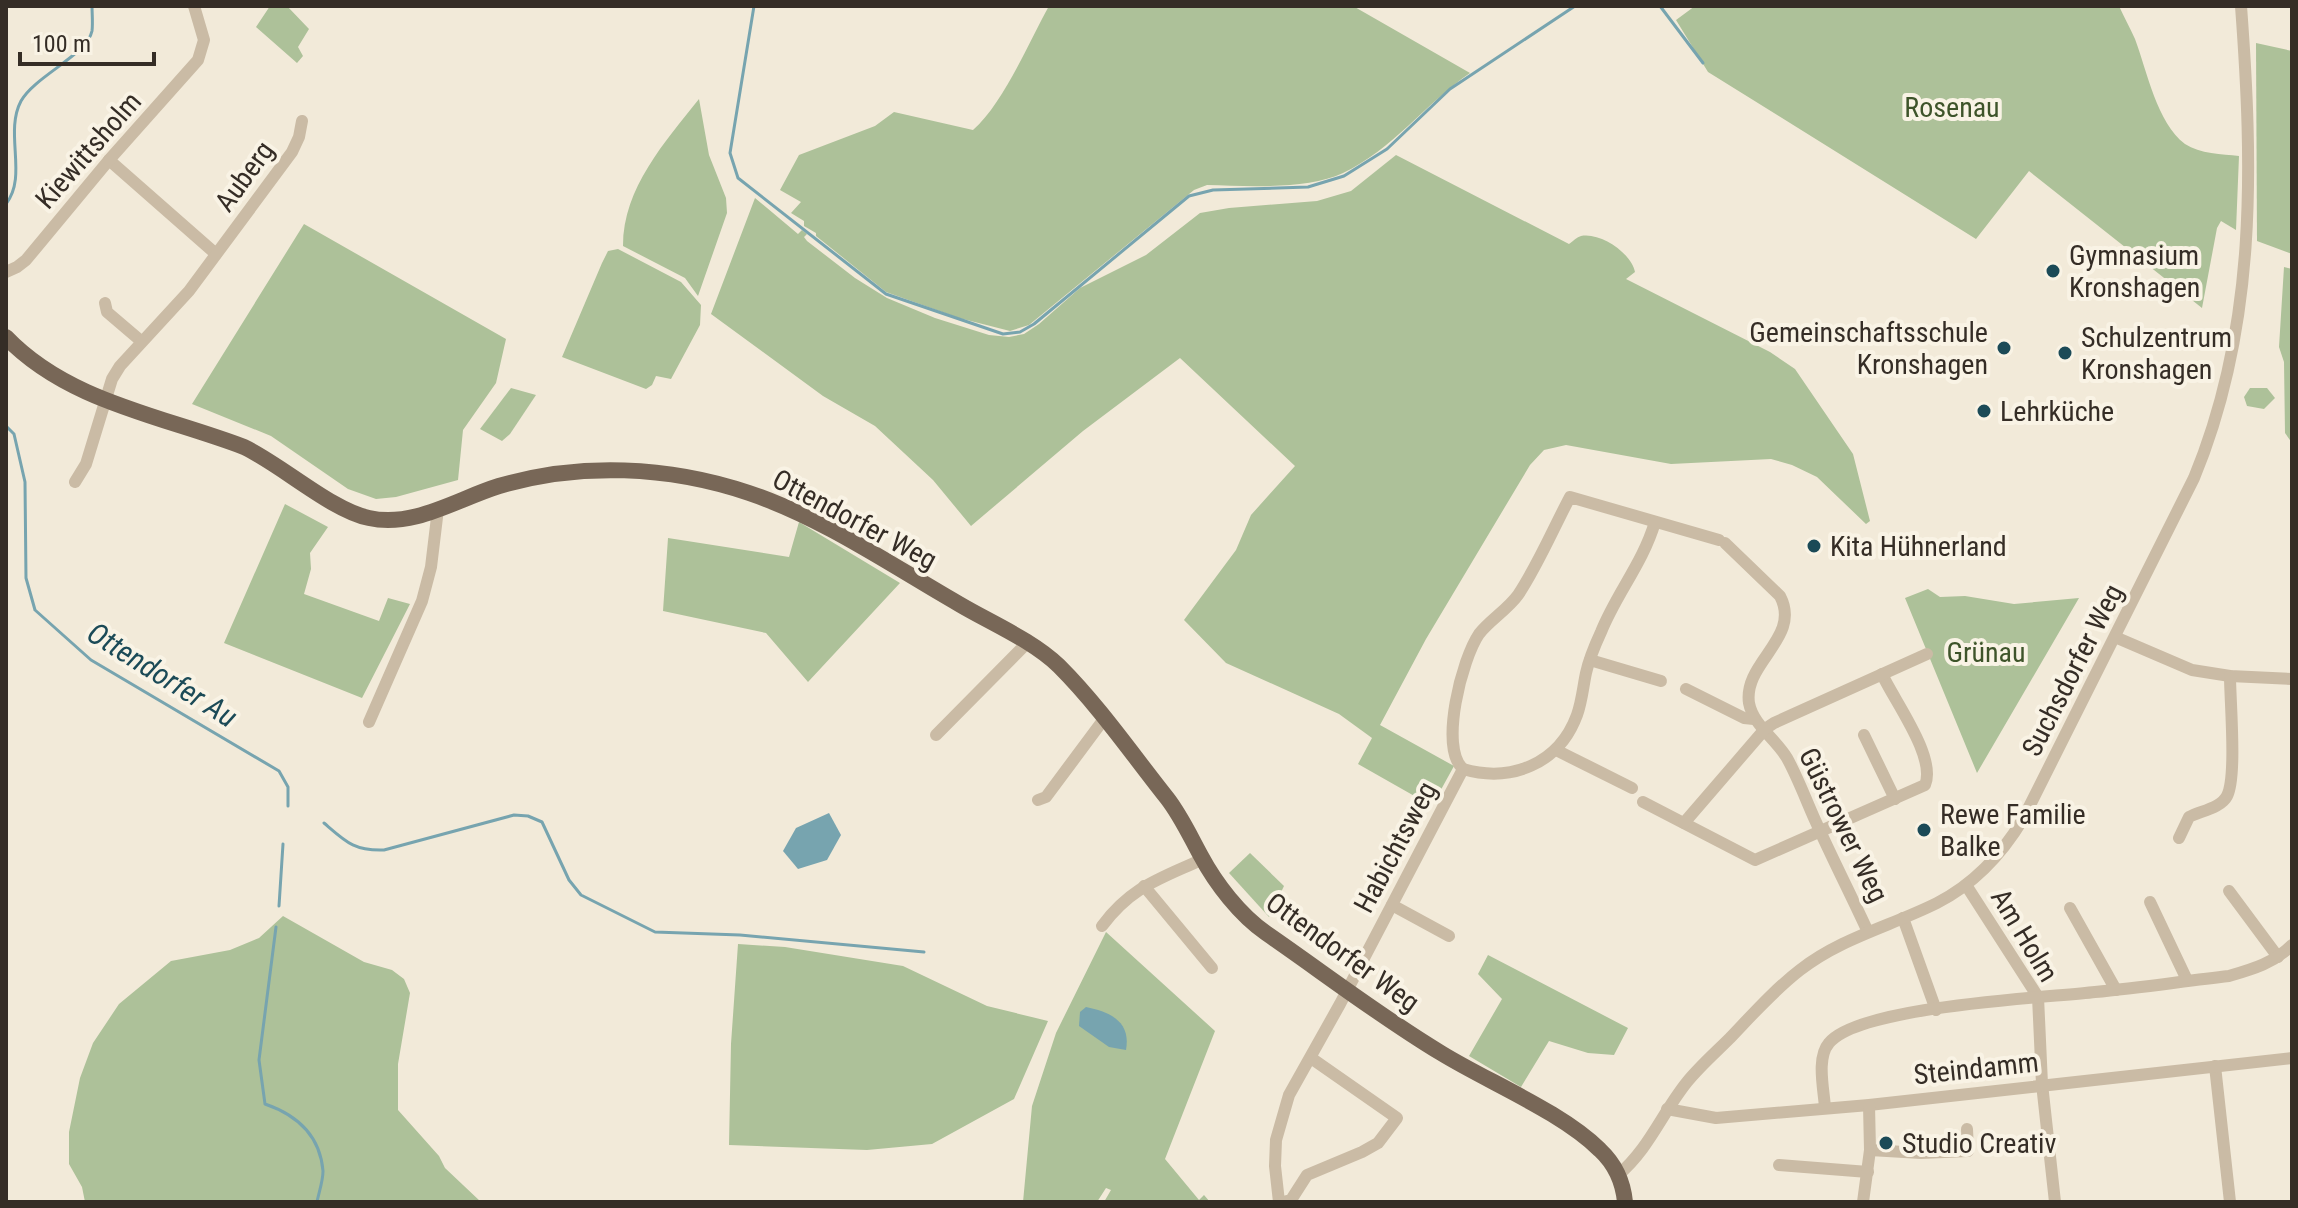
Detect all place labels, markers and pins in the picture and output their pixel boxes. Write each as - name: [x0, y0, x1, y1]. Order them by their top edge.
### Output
- place label: Gymnasium Kronshagen: [2069, 239, 2200, 304]
- marker: Gymnasium Kronshagen: [2044, 262, 2062, 280]
- place label: Gemeinschaftsschule Kronshagen: [1749, 316, 1988, 381]
- place label: Schulzentrum Kronshagen: [2081, 321, 2232, 386]
- marker: Gemeinschaftsschule Kronshagen: [1995, 339, 2013, 357]
- marker: Schulzentrum Kronshagen: [2056, 344, 2074, 362]
- place label: Lehrküche: [2000, 395, 2114, 428]
- marker: Lehrküche: [1975, 402, 1993, 420]
- place label: Kita Hühnerland: [1830, 530, 2007, 563]
- marker: Kita Hühnerland: [1805, 537, 1823, 555]
- place label: Rewe Familie Balke: [1940, 798, 2086, 863]
- marker: Rewe Familie Balke: [1915, 821, 1933, 839]
- place label: Studio Creativ: [1902, 1127, 2057, 1160]
- marker: Studio Creativ: [1877, 1134, 1895, 1152]

